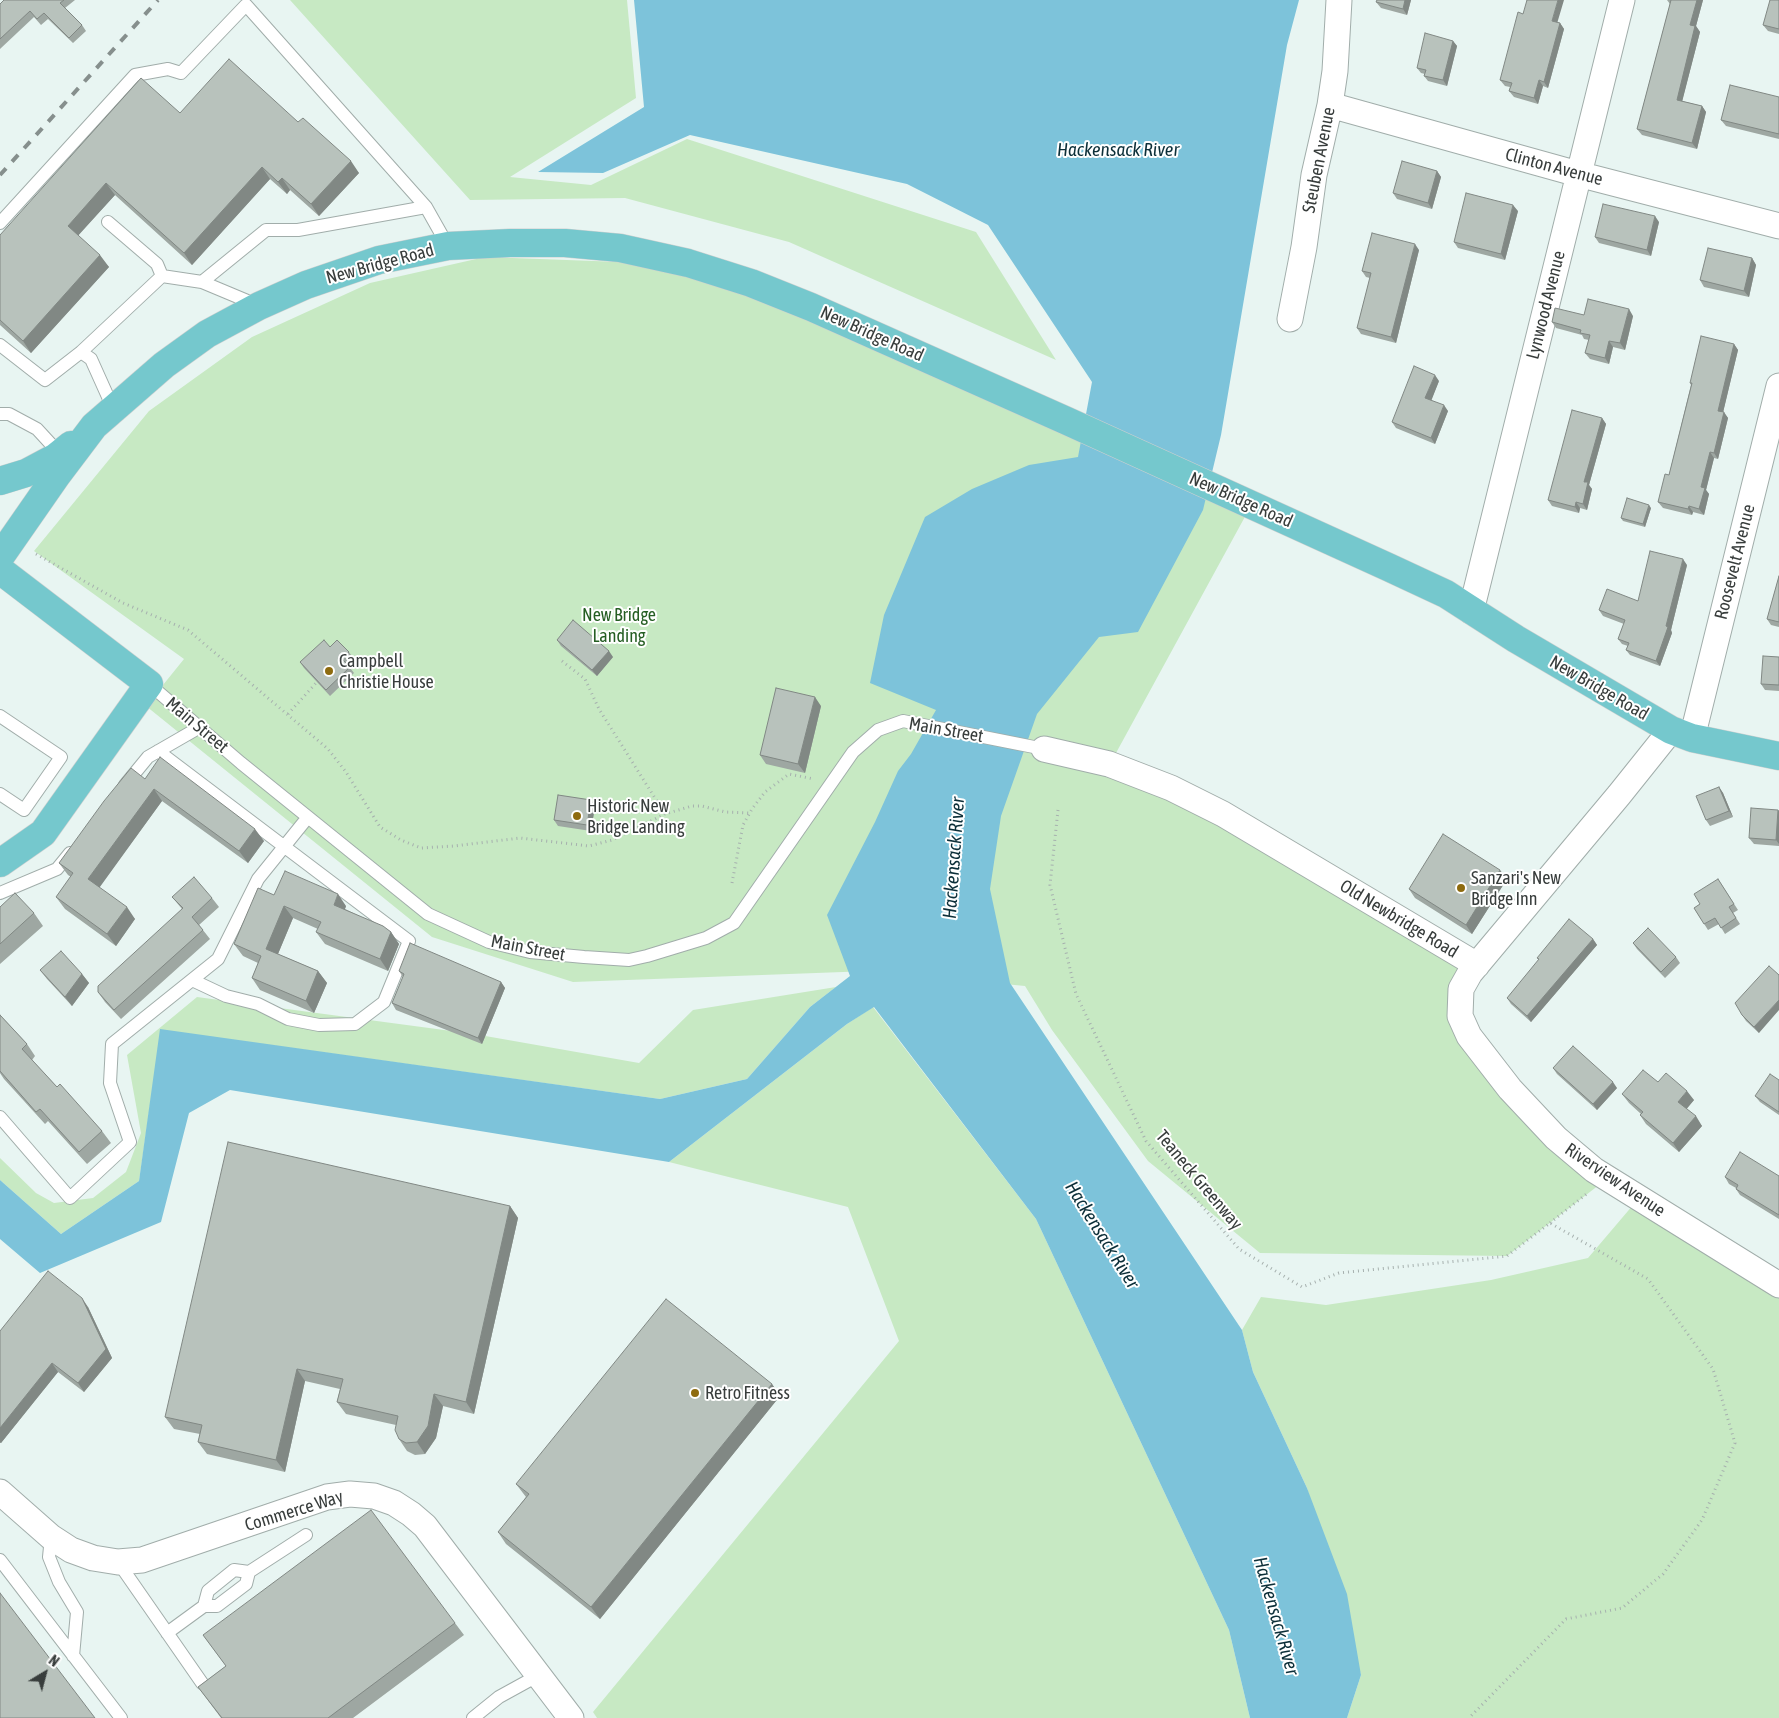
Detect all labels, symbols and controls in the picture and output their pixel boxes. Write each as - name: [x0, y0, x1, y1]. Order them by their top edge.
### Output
- street label: Steuben Avenue: [1298, 105, 1340, 215]
- water label: Hackensack River: [1057, 139, 1179, 161]
- street label: Clinton Avenue: [1503, 144, 1605, 190]
- street label: New Bridge Road: [324, 239, 436, 289]
- street label: Lynwood Avenue: [1522, 249, 1570, 361]
- street label: New Bridge Road: [817, 302, 927, 366]
- street label: New Bridge Road: [1186, 468, 1296, 532]
- street label: Roosevelt Avenue: [1710, 502, 1760, 622]
- park label: New Bridge Landing: [582, 604, 656, 646]
- place label: Campbell Christie House: [339, 650, 434, 692]
- street label: New Bridge Road: [1546, 651, 1652, 725]
- marker: Campbell Christie House: [323, 665, 335, 677]
- street label: Main Street: [161, 693, 233, 757]
- street label: Main Street: [907, 713, 985, 747]
- place label: Historic New Bridge Landing: [587, 795, 685, 838]
- water label: Hackensack River: [938, 796, 970, 920]
- marker: Historic New Bridge Landing: [571, 810, 583, 822]
- place label: Sanzari's New Bridge Inn: [1471, 867, 1561, 910]
- street label: Old Newbridge Road: [1336, 875, 1462, 963]
- marker: Sanzari's New Bridge Inn: [1455, 882, 1467, 894]
- street label: Main Street: [489, 930, 567, 966]
- street label: Teaneck Greenway: [1151, 1126, 1247, 1234]
- street label: Riverview Avenue: [1561, 1138, 1669, 1222]
- water label: Hackensack River: [1060, 1177, 1144, 1293]
- place label: Retro Fitness: [705, 1382, 790, 1404]
- marker: Retro Fitness: [689, 1387, 701, 1399]
- street label: Commerce Way: [242, 1486, 346, 1536]
- water label: Hackensack River: [1248, 1554, 1304, 1678]
- north arrow: [20, 1648, 70, 1698]
- text: N: [46, 1652, 62, 1670]

